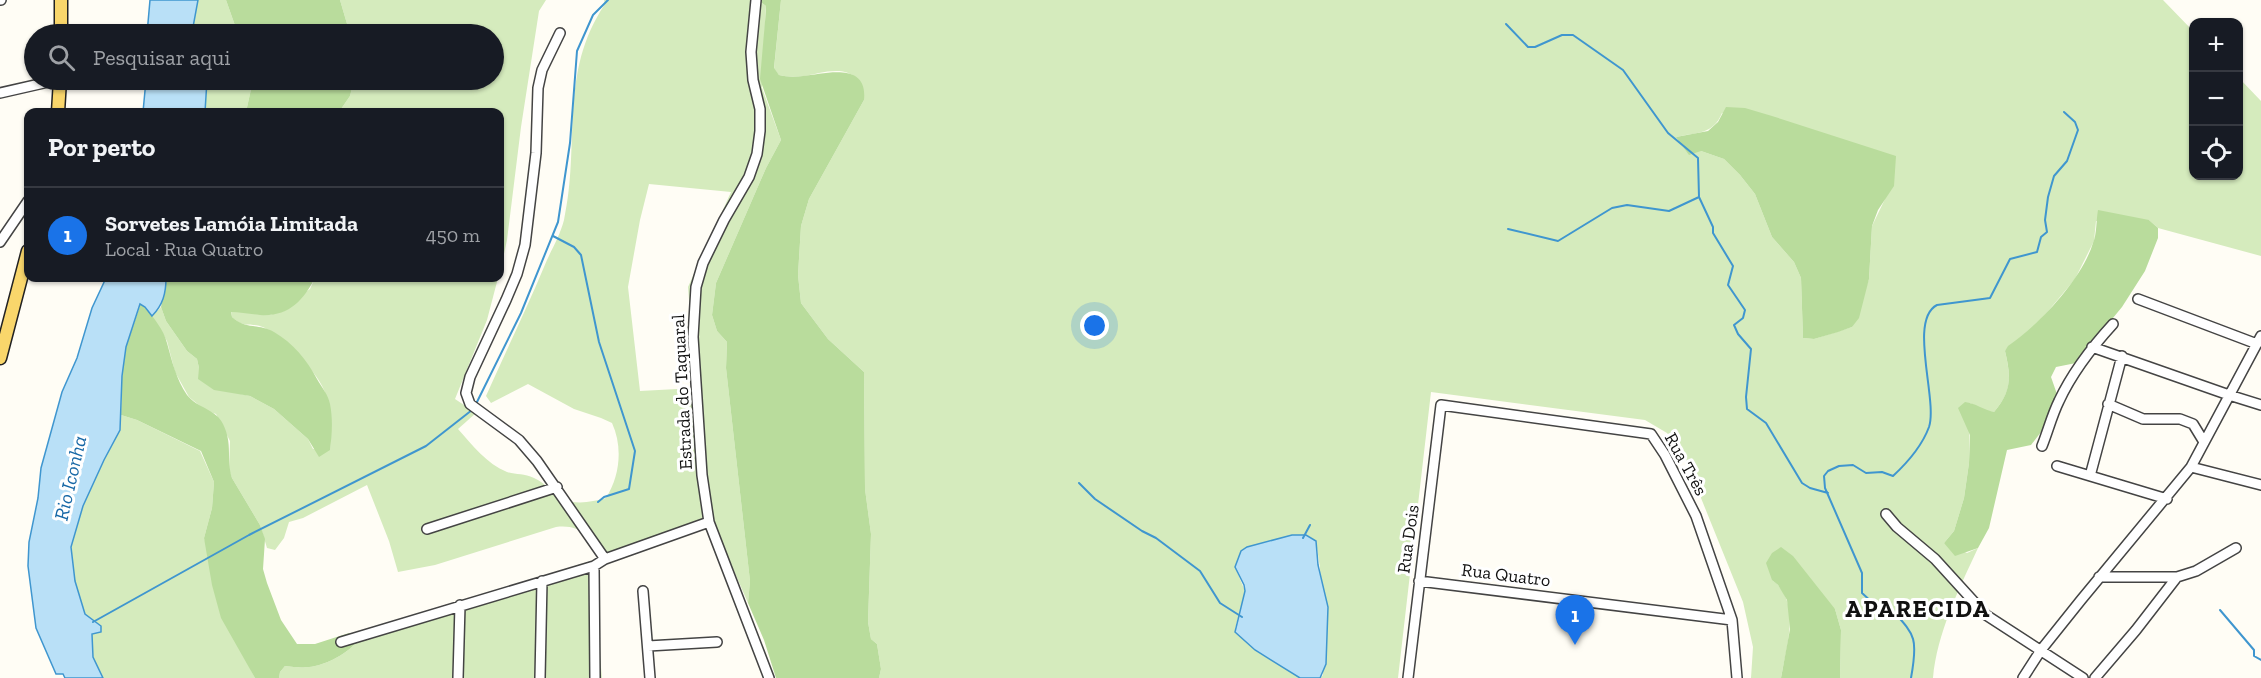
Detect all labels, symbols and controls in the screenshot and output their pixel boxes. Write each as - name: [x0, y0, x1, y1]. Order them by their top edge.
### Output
- map controls: [2189, 18, 2243, 180]
- button: +: [2189, 18, 2243, 72]
- search box: [24, 24, 504, 90]
- icon: search: [45, 41, 78, 74]
- text: Pesquisar aqui: [93, 44, 230, 71]
- button: −: [2189, 72, 2243, 126]
- button: locate: [2189, 126, 2243, 180]
- text: Por perto: [48, 131, 155, 163]
- text: Sorvetes Lamóia Limitada: [105, 210, 358, 237]
- text: 1: [63, 223, 72, 247]
- text: 450 m: [426, 223, 480, 247]
- text: Local · Rua Quatro: [105, 237, 263, 261]
- your location: [1080, 311, 1109, 340]
- street label: Estrada do Taquaral: [667, 313, 697, 470]
- street label: Rua Três: [1660, 429, 1712, 499]
- water label: Rio Iconha: [49, 433, 91, 523]
- street label: Rua Dois: [1392, 503, 1424, 575]
- street label: Rua Quatro: [1460, 559, 1552, 591]
- district label: APARECIDA: [1845, 594, 1991, 623]
- pin: 1: [1556, 596, 1594, 645]

